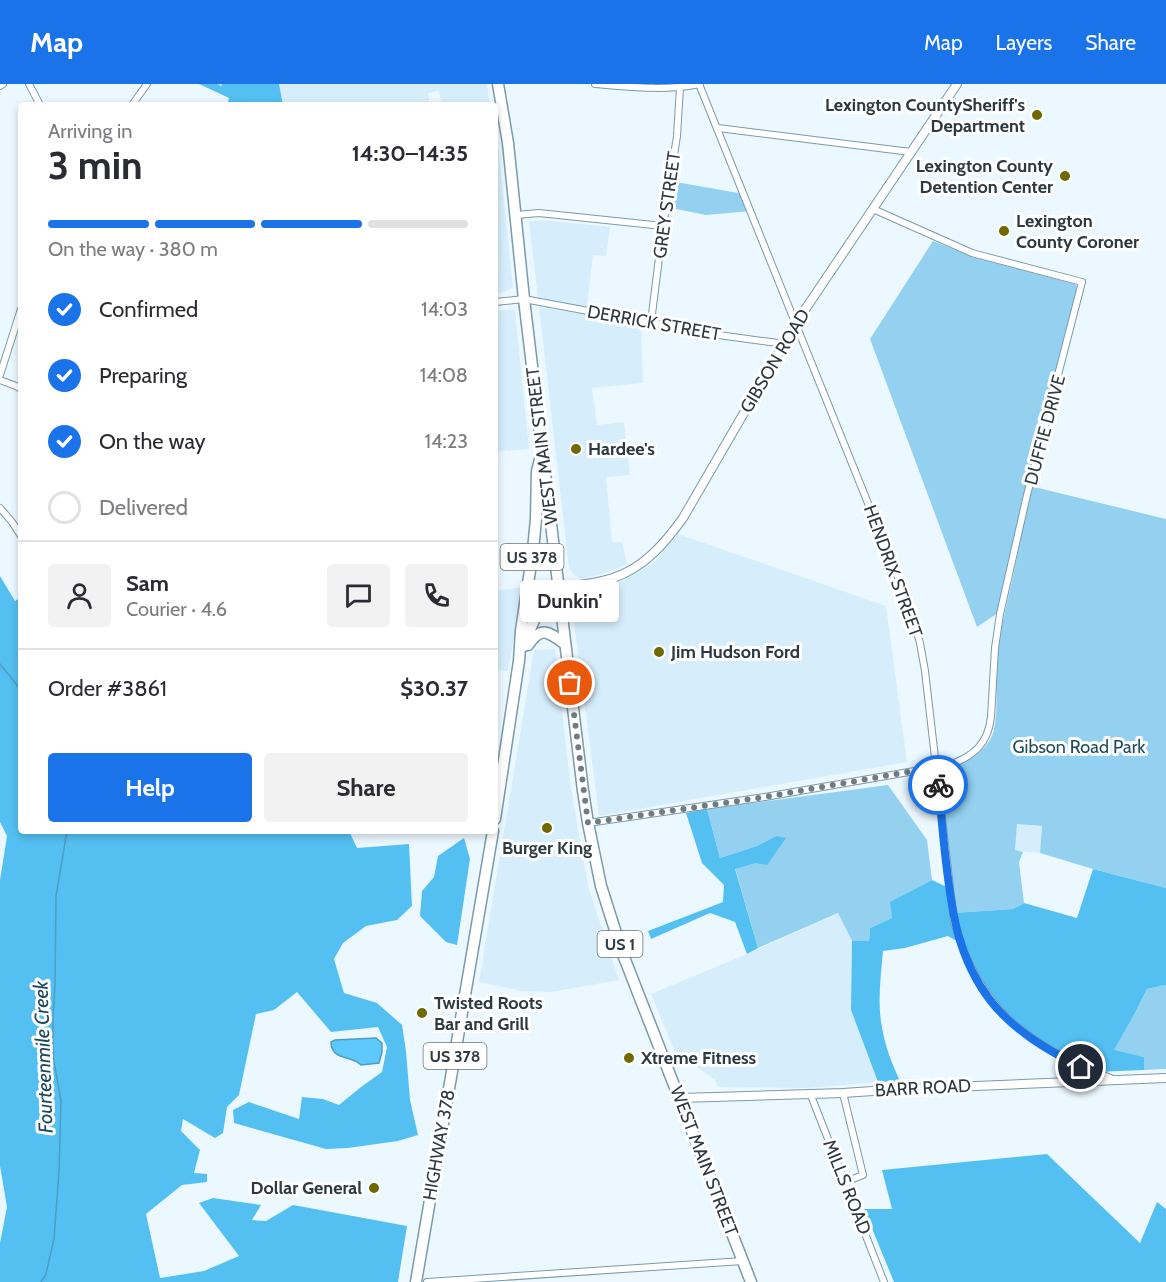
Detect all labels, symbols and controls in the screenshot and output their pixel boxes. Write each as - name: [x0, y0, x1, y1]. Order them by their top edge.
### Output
- text: Map: [30, 25, 83, 59]
- text: Map: [924, 30, 963, 55]
- text: Layers: [996, 30, 1052, 55]
- text: Share: [1085, 30, 1136, 55]
- place label: Lexington CountySheriff's Department: [825, 94, 1025, 137]
- marker: Lexington CountySheriff's Department: [1030, 108, 1044, 122]
- text: Arriving in: [48, 119, 132, 143]
- text: 14:30–14:35: [352, 140, 468, 167]
- text: 3 min: [48, 141, 143, 189]
- street label: GREY STREET: [649, 150, 685, 260]
- place label: Lexington County Detention Center: [916, 155, 1053, 198]
- marker: Lexington County Detention Center: [1058, 169, 1072, 183]
- place label: Lexington County Coroner: [1016, 210, 1139, 253]
- marker: Lexington County Coroner: [997, 224, 1011, 238]
- text: On the way · 380 m: [48, 237, 218, 261]
- icon: check: [48, 293, 81, 326]
- text: Confirmed: [99, 296, 198, 323]
- text: 14:03: [421, 297, 468, 321]
- street label: DERRICK STREET: [586, 300, 723, 346]
- street label: GIBSON ROAD: [735, 305, 815, 417]
- icon: check: [48, 359, 81, 392]
- text: Preparing: [99, 362, 187, 389]
- text: 14:08: [420, 363, 468, 387]
- street label: WEST MAIN STREET: [521, 366, 563, 526]
- street label: DUFFIE DRIVE: [1020, 373, 1070, 487]
- icon: check: [48, 425, 81, 458]
- text: On the way: [99, 428, 206, 455]
- text: 14:23: [424, 429, 468, 453]
- place label: Hardee's: [588, 438, 655, 460]
- marker: Hardee's: [569, 442, 583, 456]
- text: Delivered: [99, 494, 188, 521]
- street label: HENDRIX STREET: [859, 502, 927, 640]
- road number: US 378: [500, 544, 564, 570]
- button: person: [48, 564, 111, 627]
- button: chat: [327, 564, 390, 627]
- button: phone: [405, 564, 468, 627]
- text: Sam: [126, 570, 169, 597]
- callout: Dunkin': [520, 581, 620, 623]
- text: Dunkin': [537, 589, 602, 613]
- text: Courier · 4.6: [126, 597, 227, 621]
- place label: Jim Hudson Ford: [670, 641, 800, 663]
- marker: Jim Hudson Ford: [652, 645, 666, 659]
- pin: [544, 657, 595, 708]
- icon: bag: [553, 666, 586, 699]
- text: Order #3861: [48, 675, 167, 702]
- text: $30.37: [400, 675, 468, 702]
- park label: Gibson Road Park: [1013, 736, 1146, 758]
- button: Help: [48, 753, 252, 822]
- button: Share: [264, 753, 468, 822]
- courier: [908, 755, 968, 815]
- icon: bike: [922, 769, 955, 802]
- marker: Burger King: [540, 821, 554, 835]
- place label: Burger King: [502, 837, 592, 859]
- road number: US 1: [598, 931, 642, 957]
- water label: Fourteenmile Creek: [28, 979, 58, 1134]
- place label: Twisted Roots Bar and Grill: [434, 992, 543, 1035]
- marker: Twisted Roots Bar and Grill: [415, 1006, 429, 1020]
- pin: [1055, 1041, 1106, 1092]
- road number: US 378: [424, 1043, 486, 1069]
- place label: Xtreme Fitness: [640, 1047, 757, 1069]
- icon: home: [1064, 1050, 1097, 1083]
- marker: Xtreme Fitness: [622, 1051, 636, 1065]
- street label: BARR ROAD: [874, 1074, 972, 1102]
- street label: WEST MAIN STREET: [665, 1083, 743, 1239]
- street label: HIGHWAY 378: [418, 1088, 460, 1202]
- street label: MILLS ROAD: [818, 1136, 876, 1238]
- place label: Dollar General: [251, 1177, 362, 1199]
- marker: Dollar General: [367, 1181, 381, 1195]

